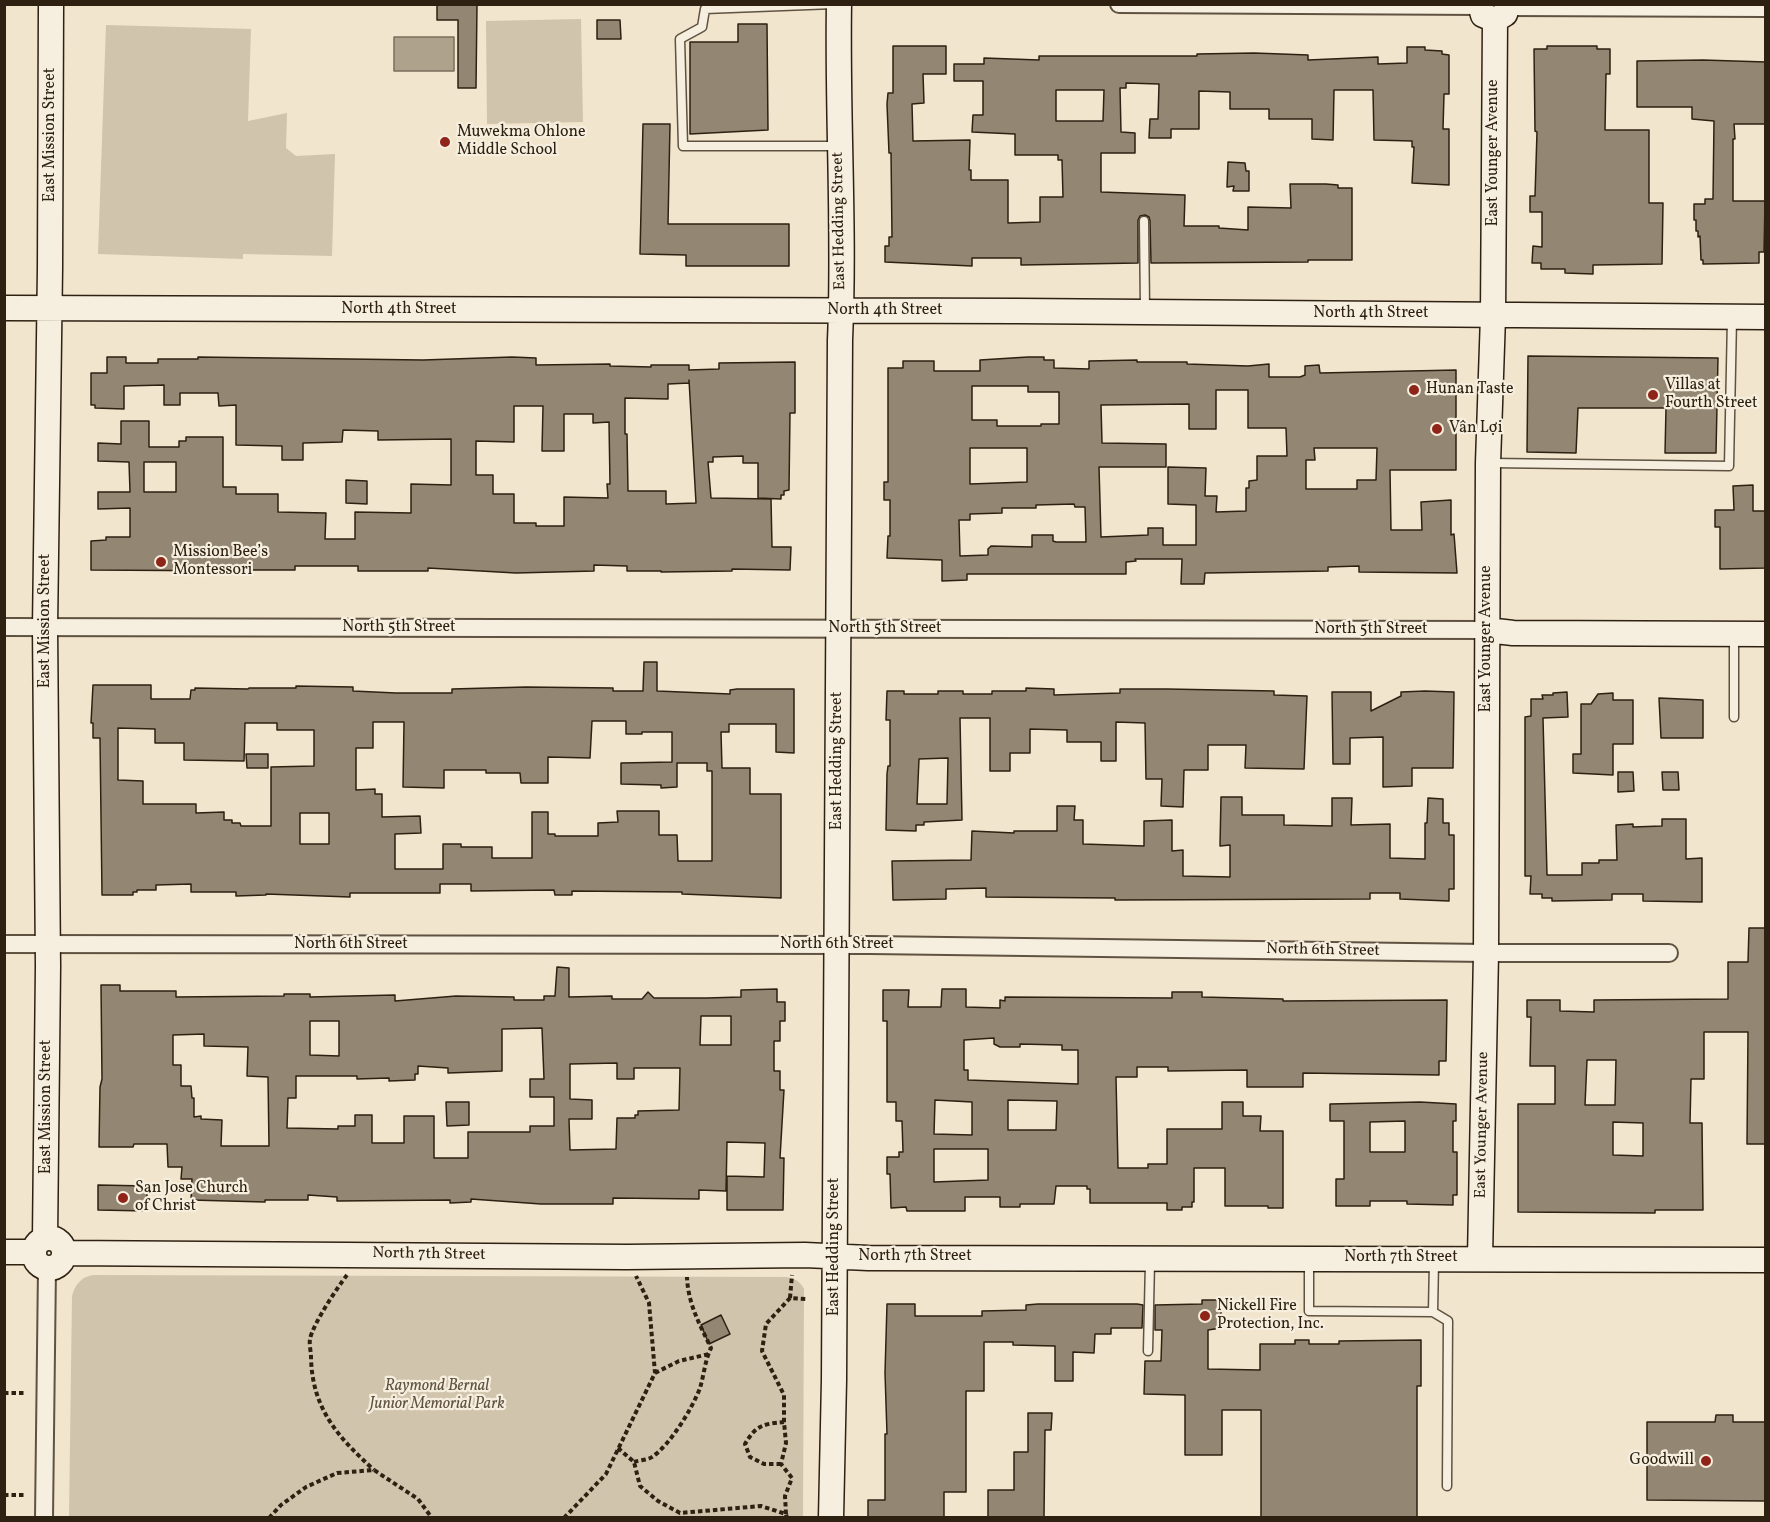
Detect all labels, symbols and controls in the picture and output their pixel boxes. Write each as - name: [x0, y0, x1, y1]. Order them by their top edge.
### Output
- street label: East Mission Street: [41, 68, 61, 202]
- street label: East Younger Avenue: [1484, 80, 1504, 226]
- place label: Muwekma Ohlone Middle School: [457, 123, 586, 161]
- marker: Muwekma Ohlone Middle School: [438, 135, 452, 149]
- street label: East Hedding Street: [829, 152, 851, 290]
- street label: North 4th Street: [341, 300, 457, 320]
- street label: North 4th Street: [827, 301, 943, 321]
- street label: North 4th Street: [1313, 304, 1429, 324]
- place label: Villas at Fourth Street: [1665, 376, 1758, 414]
- place label: Hunan Taste: [1426, 380, 1514, 400]
- marker: Hunan Taste: [1407, 383, 1421, 397]
- marker: Villas at Fourth Street: [1646, 388, 1660, 402]
- place label: Vân Lợi: [1449, 419, 1503, 439]
- marker: Vân Lợi: [1430, 422, 1444, 436]
- place label: Mission Bee’s Montessori: [173, 543, 268, 581]
- street label: East Mission Street: [36, 554, 56, 688]
- marker: Mission Bee’s Montessori: [154, 555, 168, 569]
- street label: East Younger Avenue: [1477, 566, 1497, 712]
- street label: North 5th Street: [342, 618, 456, 638]
- street label: North 5th Street: [828, 619, 942, 639]
- street label: North 5th Street: [1314, 620, 1428, 640]
- street label: East Hedding Street: [828, 692, 848, 830]
- street label: North 6th Street: [294, 935, 408, 955]
- street label: North 6th Street: [780, 935, 894, 955]
- street label: North 6th Street: [1266, 940, 1380, 962]
- street label: East Mission Street: [37, 1040, 57, 1174]
- street label: East Younger Avenue: [1472, 1051, 1494, 1199]
- street label: East Hedding Street: [825, 1178, 845, 1316]
- place label: San Jose Church of Christ: [135, 1179, 248, 1217]
- marker: San Jose Church of Christ: [116, 1191, 130, 1205]
- street label: North 7th Street: [372, 1244, 486, 1266]
- street label: North 7th Street: [858, 1247, 972, 1267]
- street label: North 7th Street: [1344, 1248, 1458, 1268]
- place label: Nickell Fire Protection, Inc.: [1217, 1297, 1324, 1335]
- marker: Nickell Fire Protection, Inc.: [1198, 1309, 1212, 1323]
- park label: Raymond Bernal Junior Memorial Park: [369, 1377, 505, 1415]
- place label: Goodwill: [1629, 1451, 1694, 1471]
- marker: Goodwill: [1699, 1454, 1713, 1468]

